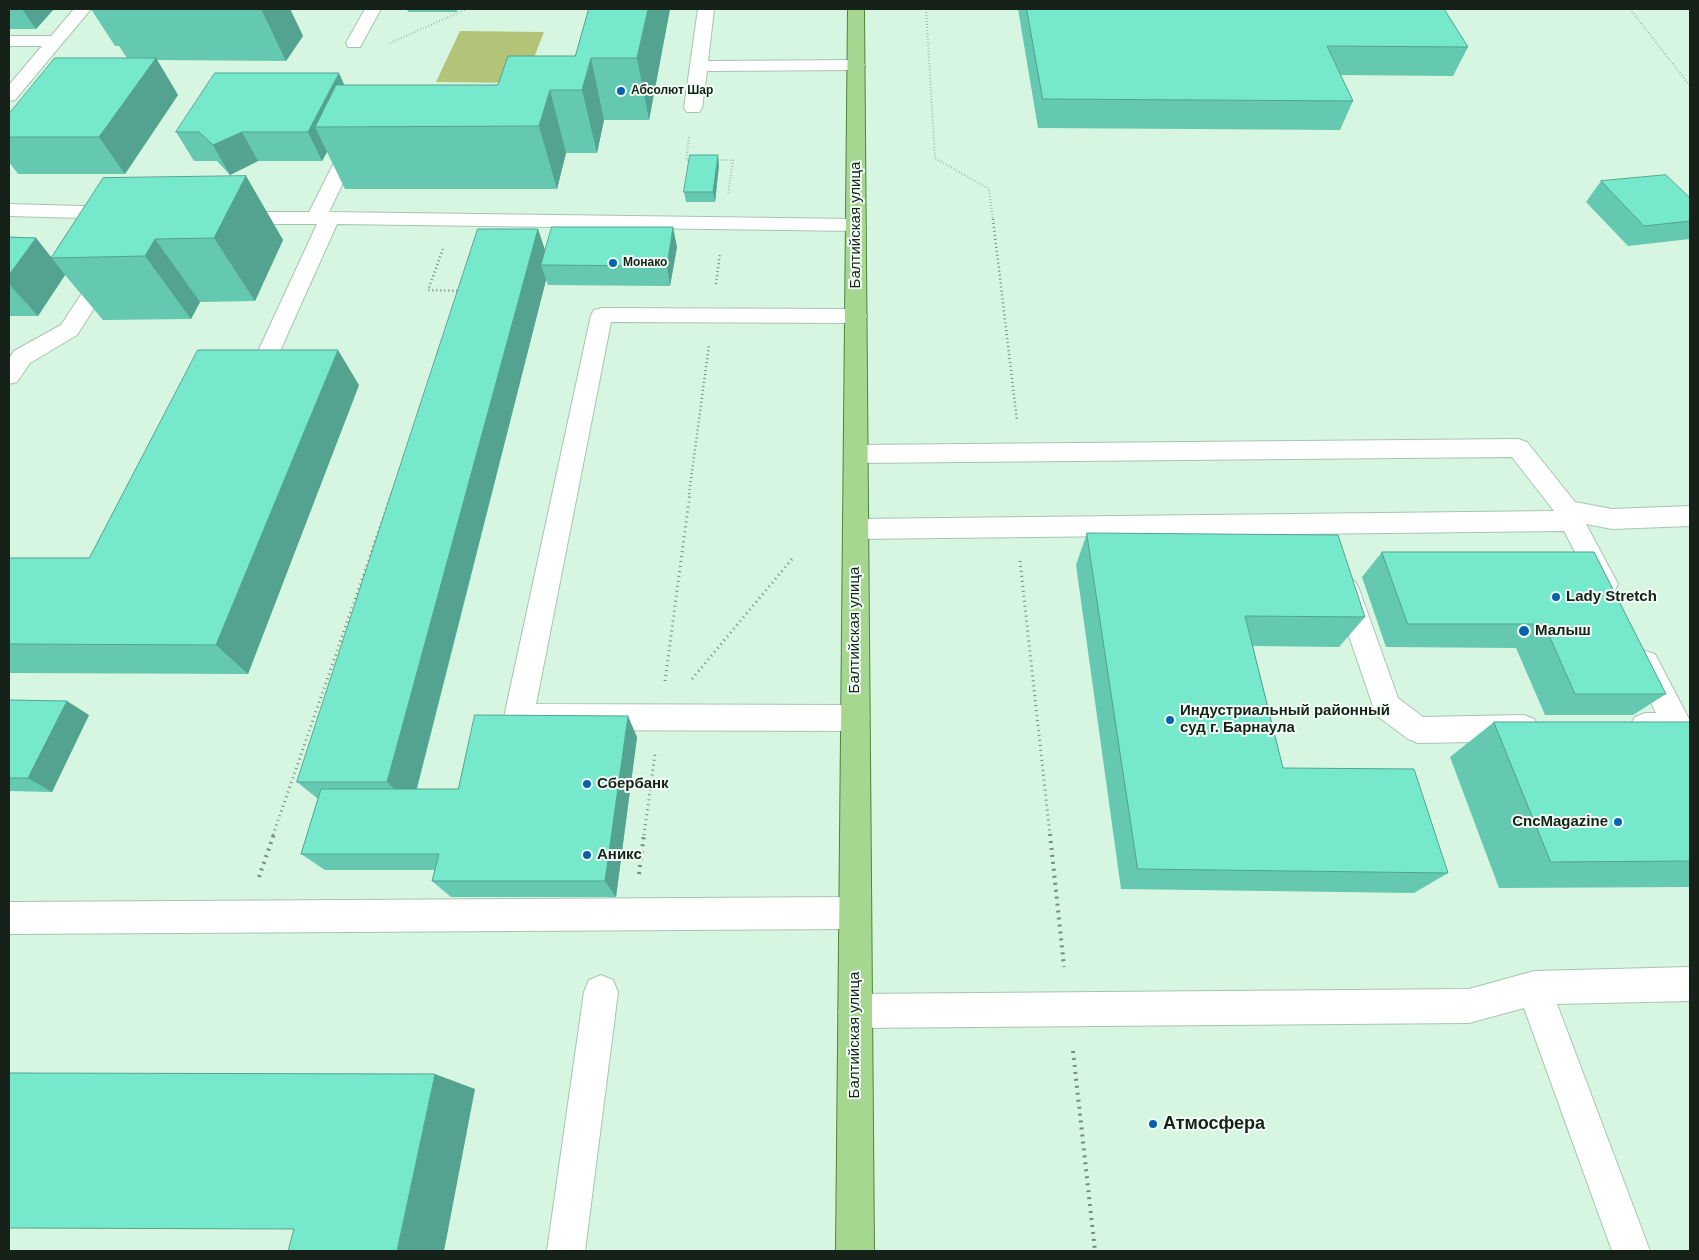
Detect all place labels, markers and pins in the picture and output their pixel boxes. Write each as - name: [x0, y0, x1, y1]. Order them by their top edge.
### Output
- place label: Абсолют Шар: [631, 84, 713, 98]
- marker: Абсолют Шар: [615, 85, 627, 97]
- place label: Монако: [623, 256, 667, 270]
- marker: Монако: [607, 257, 619, 269]
- place label: Lady Stretch: [1566, 588, 1657, 606]
- marker: Lady Stretch: [1550, 591, 1562, 603]
- place label: Малыш: [1535, 622, 1591, 640]
- marker: Малыш: [1517, 624, 1531, 638]
- place label: Индустриальный районный суд г. Барнаула: [1180, 702, 1390, 737]
- marker: Индустриальный районный суд г. Барнаула: [1164, 714, 1176, 726]
- place label: Сбербанк: [597, 775, 669, 793]
- marker: Сбербанк: [581, 778, 593, 790]
- place label: CncMagazine: [1512, 813, 1608, 831]
- marker: CncMagazine: [1612, 816, 1624, 828]
- place label: Аникс: [597, 846, 642, 864]
- marker: Аникс: [581, 849, 593, 861]
- place label: Атмосфера: [1163, 1113, 1265, 1135]
- marker: Атмосфера: [1147, 1118, 1159, 1130]

